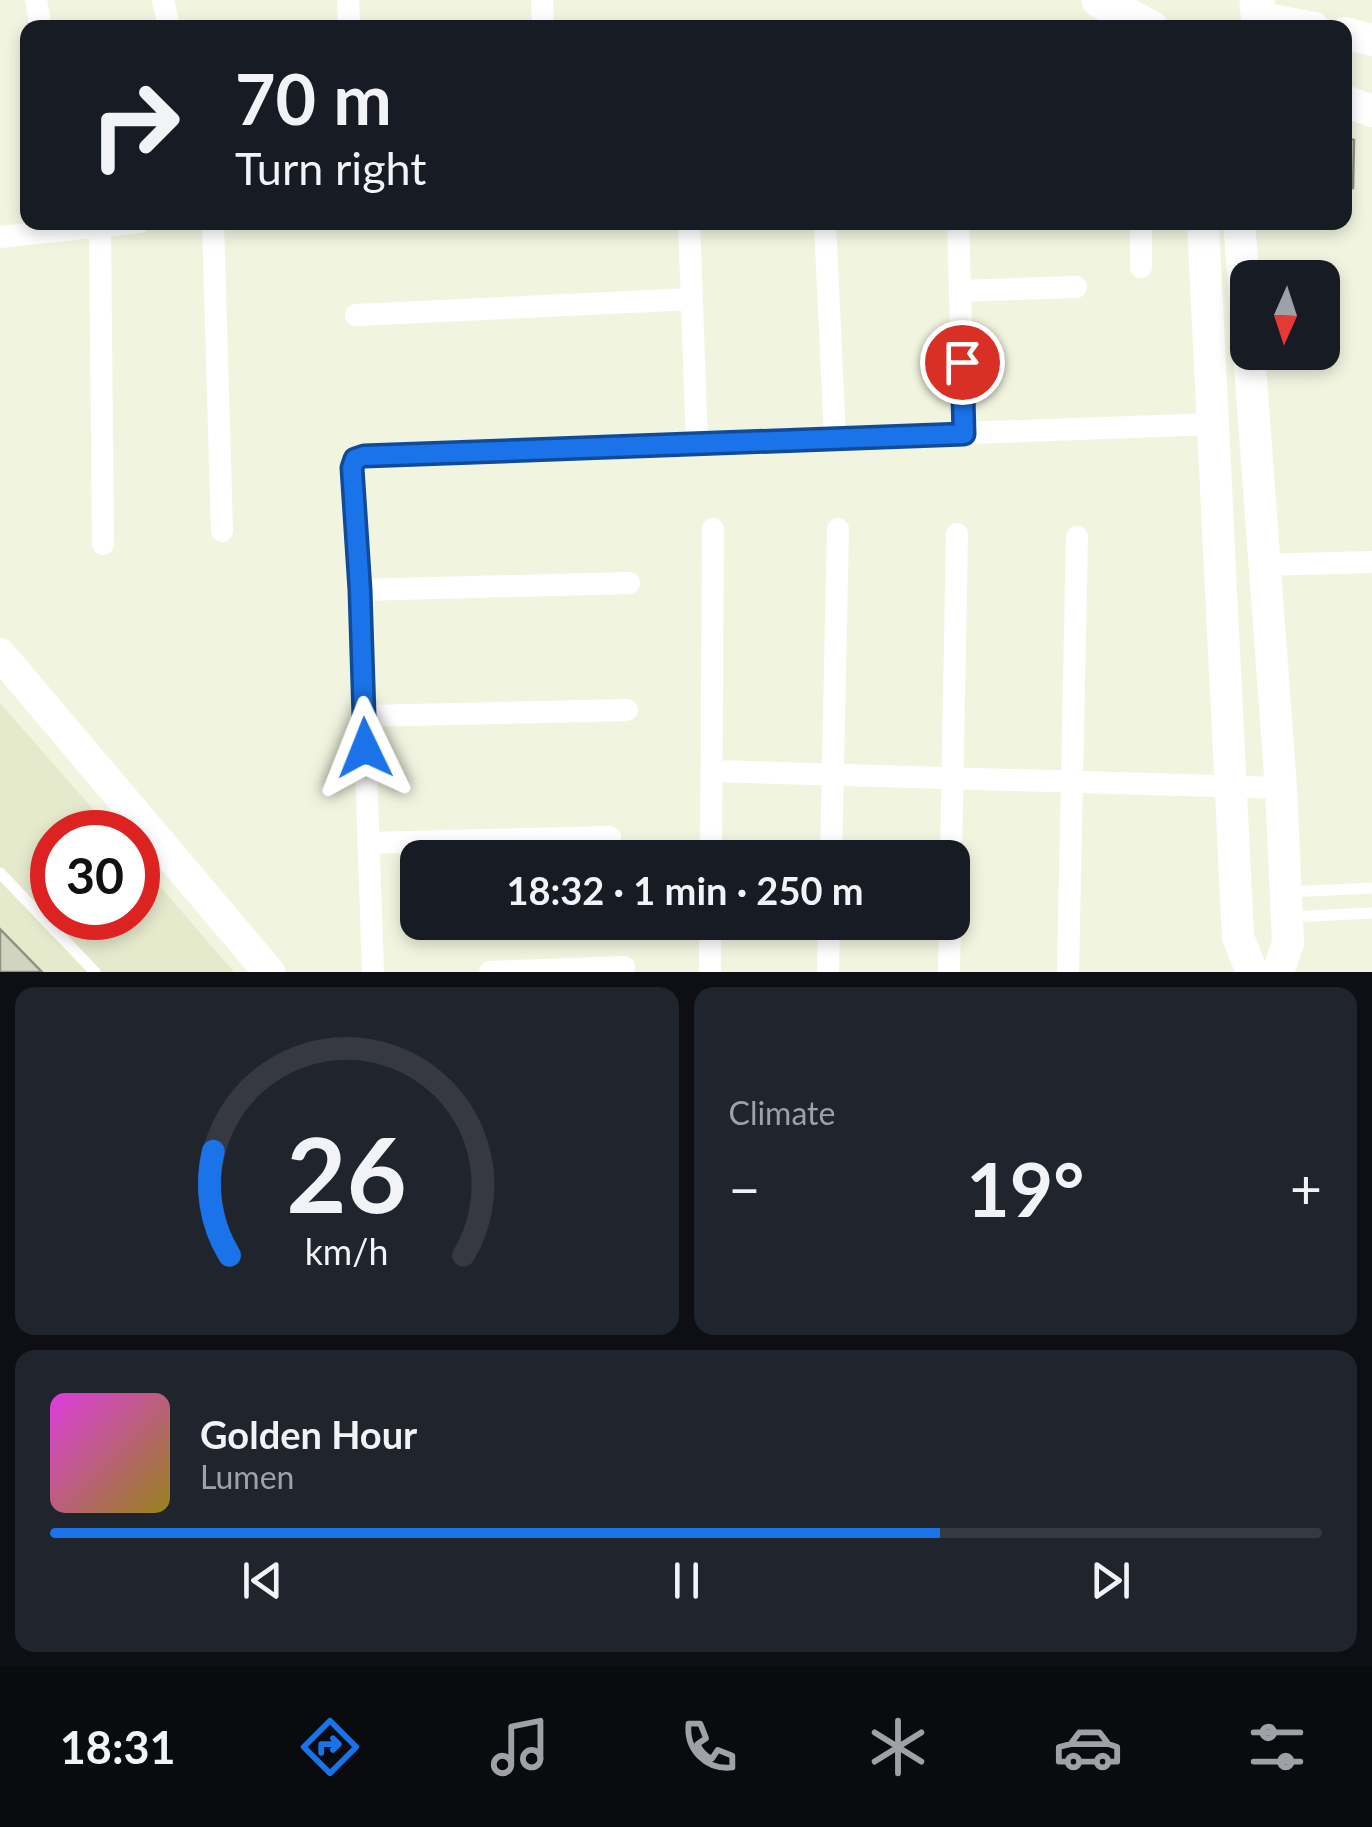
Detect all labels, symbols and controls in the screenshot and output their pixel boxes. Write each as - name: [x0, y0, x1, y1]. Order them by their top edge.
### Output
- text: 70 m: [235, 56, 392, 140]
- icon: right: [70, 60, 200, 190]
- text: Turn right: [235, 141, 426, 195]
- north arrow: [1230, 260, 1340, 370]
- map controls: [1230, 260, 1340, 370]
- pin: [920, 320, 1005, 405]
- icon: arrive: [935, 335, 990, 390]
- position arrow: [313, 696, 417, 800]
- speed limit sign: 30: [30, 810, 160, 940]
- text: 18:32 · 1 min · 250 m: [506, 867, 864, 913]
- text: Climate: [729, 1093, 835, 1132]
- text: 26: [286, 1110, 407, 1235]
- text: 19°: [966, 1143, 1084, 1233]
- text: −: [729, 1155, 760, 1221]
- text: +: [1290, 1155, 1322, 1221]
- text: km/h: [305, 1230, 389, 1273]
- text: Golden Hour: [200, 1411, 417, 1457]
- text: Lumen: [200, 1457, 294, 1496]
- icon: previous: [235, 1553, 290, 1608]
- icon: pause: [659, 1553, 714, 1608]
- icon: next: [1083, 1553, 1138, 1608]
- icon: directions: [295, 1712, 365, 1782]
- icon: music: [485, 1712, 555, 1782]
- icon: phone: [674, 1712, 744, 1782]
- icon: climate: [863, 1712, 933, 1782]
- icon: car: [1053, 1712, 1123, 1782]
- icon: filters: [1242, 1712, 1312, 1782]
- text: 18:31: [60, 1720, 176, 1774]

